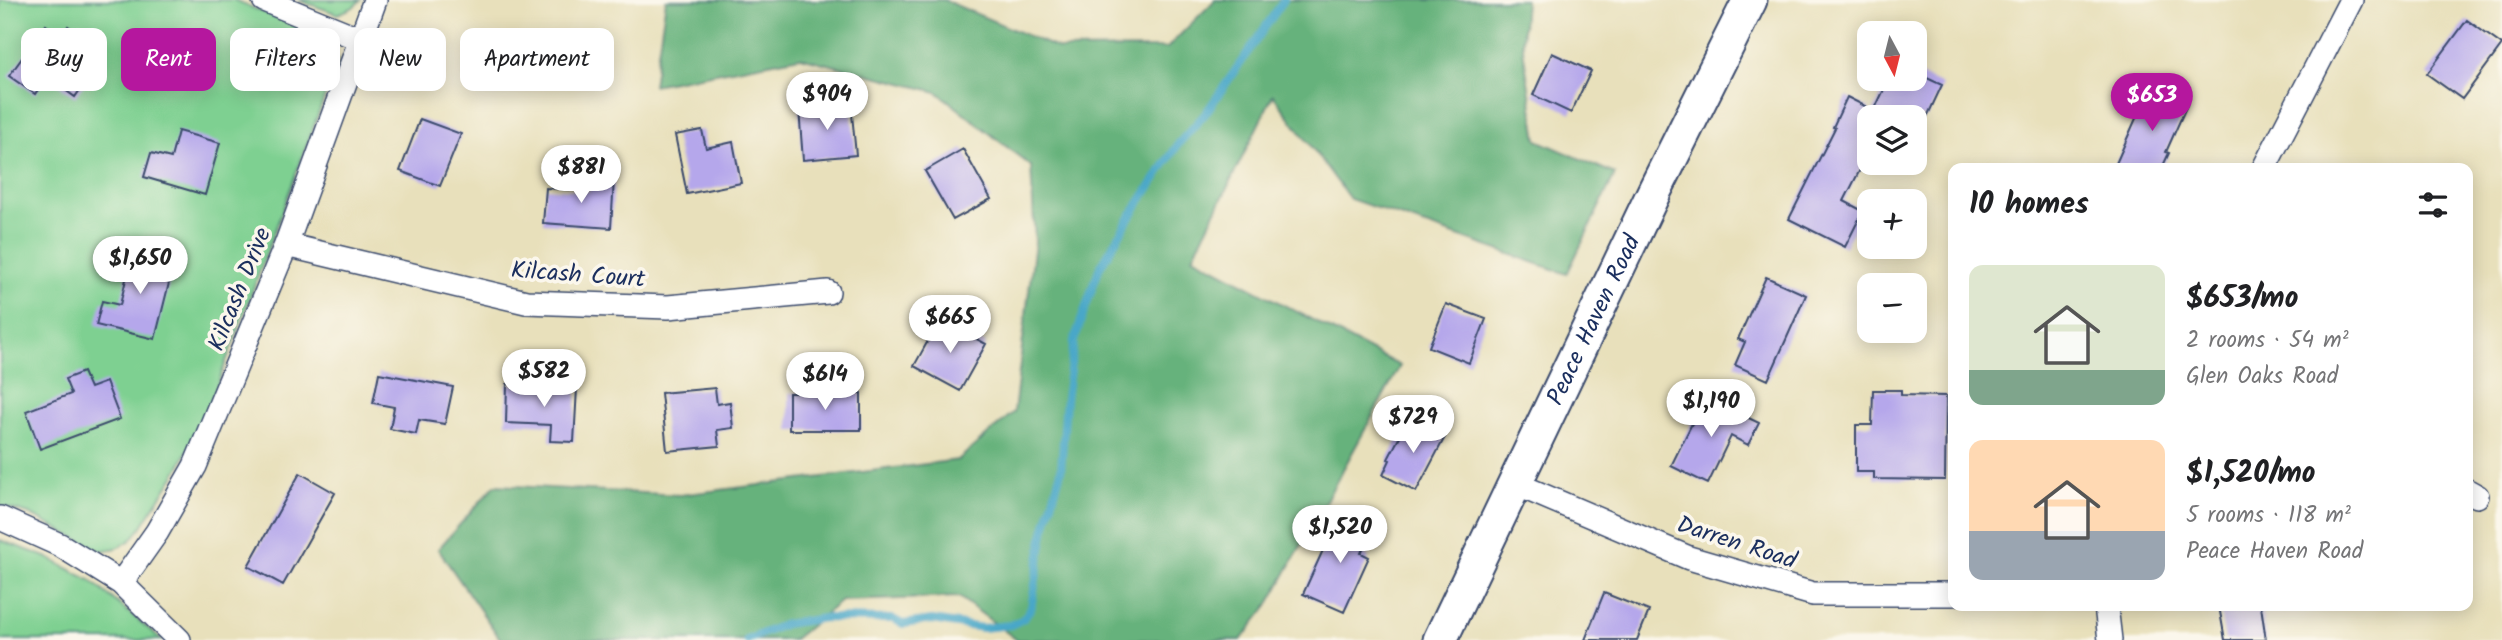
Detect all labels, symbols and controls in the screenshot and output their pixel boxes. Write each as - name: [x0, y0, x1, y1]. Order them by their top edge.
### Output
- north arrow: [1857, 21, 1927, 91]
- map controls: [1857, 21, 1927, 343]
- chip: Buy: [21, 28, 107, 91]
- chip: Rent: [121, 28, 216, 91]
- chip: Filters: [230, 28, 340, 91]
- chip: New: [354, 28, 446, 91]
- chip: Apartment: [460, 28, 614, 91]
- pin: $904: [786, 72, 868, 132]
- pin: $653: [2111, 74, 2193, 133]
- text: $904: [802, 77, 852, 113]
- text: $653: [2127, 78, 2177, 114]
- button: layers: [1857, 105, 1927, 175]
- pin: $881: [540, 146, 622, 205]
- text: $881: [557, 150, 605, 186]
- text: 10 homes: [1969, 181, 2089, 229]
- icon: filters: [2414, 186, 2452, 224]
- button: +: [1857, 189, 1927, 259]
- street label: Kilcash Drive: [198, 222, 283, 357]
- street label: Peace Haven Road: [1537, 227, 1652, 412]
- pin: $1,650: [83, 236, 197, 296]
- text: $1,650: [109, 241, 171, 277]
- street label: Kilcash Court: [509, 251, 647, 300]
- button: −: [1857, 273, 1927, 343]
- text: $653/mo: [2186, 275, 2298, 323]
- icon: home: [2025, 293, 2109, 377]
- pin: $665: [909, 296, 991, 355]
- text: $665: [925, 300, 975, 336]
- text: 2 rooms · 54 m²: [2186, 323, 2349, 359]
- pin: $582: [503, 350, 585, 409]
- pin: $614: [784, 352, 866, 412]
- text: $582: [518, 354, 570, 390]
- text: $614: [802, 357, 848, 393]
- text: Glen Oaks Road: [2186, 359, 2338, 395]
- pin: $1,190: [1654, 380, 1768, 439]
- text: $1,190: [1683, 384, 1739, 420]
- pin: $729: [1372, 396, 1454, 455]
- text: $729: [1388, 400, 1438, 436]
- text: $1,520/mo: [2186, 450, 2315, 498]
- icon: home: [2025, 468, 2109, 552]
- text: 5 rooms · 118 m²: [2186, 498, 2351, 534]
- pin: $1,520: [1283, 505, 1397, 565]
- street label: Darren Road: [1672, 506, 1802, 581]
- text: $1,520: [1308, 510, 1372, 546]
- text: Peace Haven Road: [2186, 534, 2363, 570]

